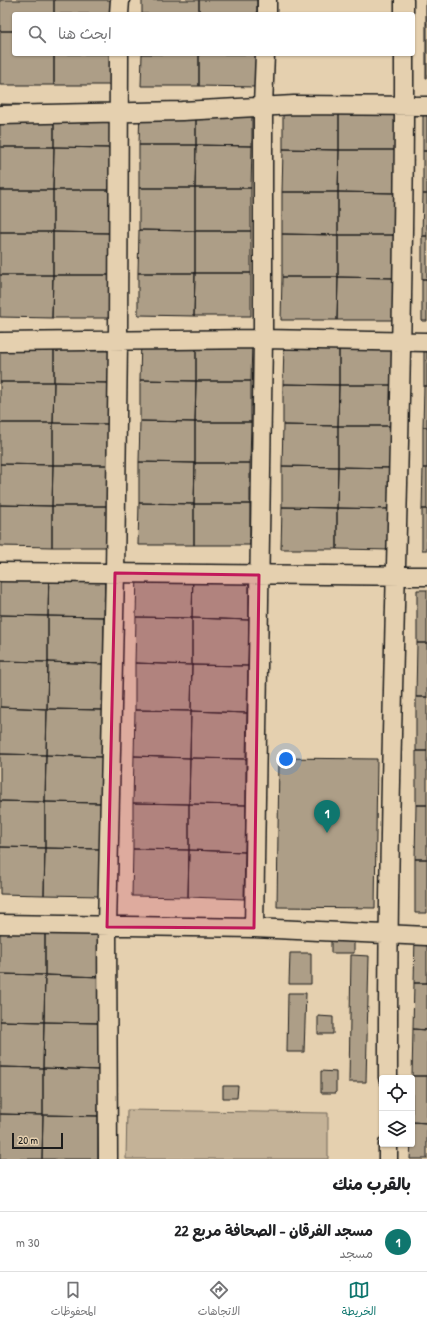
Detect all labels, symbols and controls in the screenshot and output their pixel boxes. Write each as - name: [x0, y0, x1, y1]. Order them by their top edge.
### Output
- search box: [12, 12, 415, 56]
- icon: search: [26, 23, 48, 45]
- text: ابحث هنا: [58, 23, 112, 44]
- your location: [276, 749, 296, 769]
- pin: 1: [314, 800, 340, 833]
- map controls: [379, 1075, 415, 1147]
- button: locate: [379, 1075, 415, 1111]
- button: layers: [379, 1111, 415, 1147]
- scale bar: [12, 1131, 63, 1150]
- text: 20 m: [18, 1133, 38, 1147]
- text: بالقرب منك: [333, 1172, 411, 1195]
- text: مسجد الفرقان - الصحافة مربع 22: [174, 1220, 373, 1241]
- text: 30 m: [16, 1233, 40, 1251]
- text: 1: [396, 1233, 400, 1251]
- text: مسجد: [340, 1244, 373, 1262]
- tab: المحفوظات: [51, 1279, 96, 1321]
- tab: الاتجاهات: [198, 1279, 240, 1321]
- tab: الخريطة: [342, 1279, 376, 1321]

